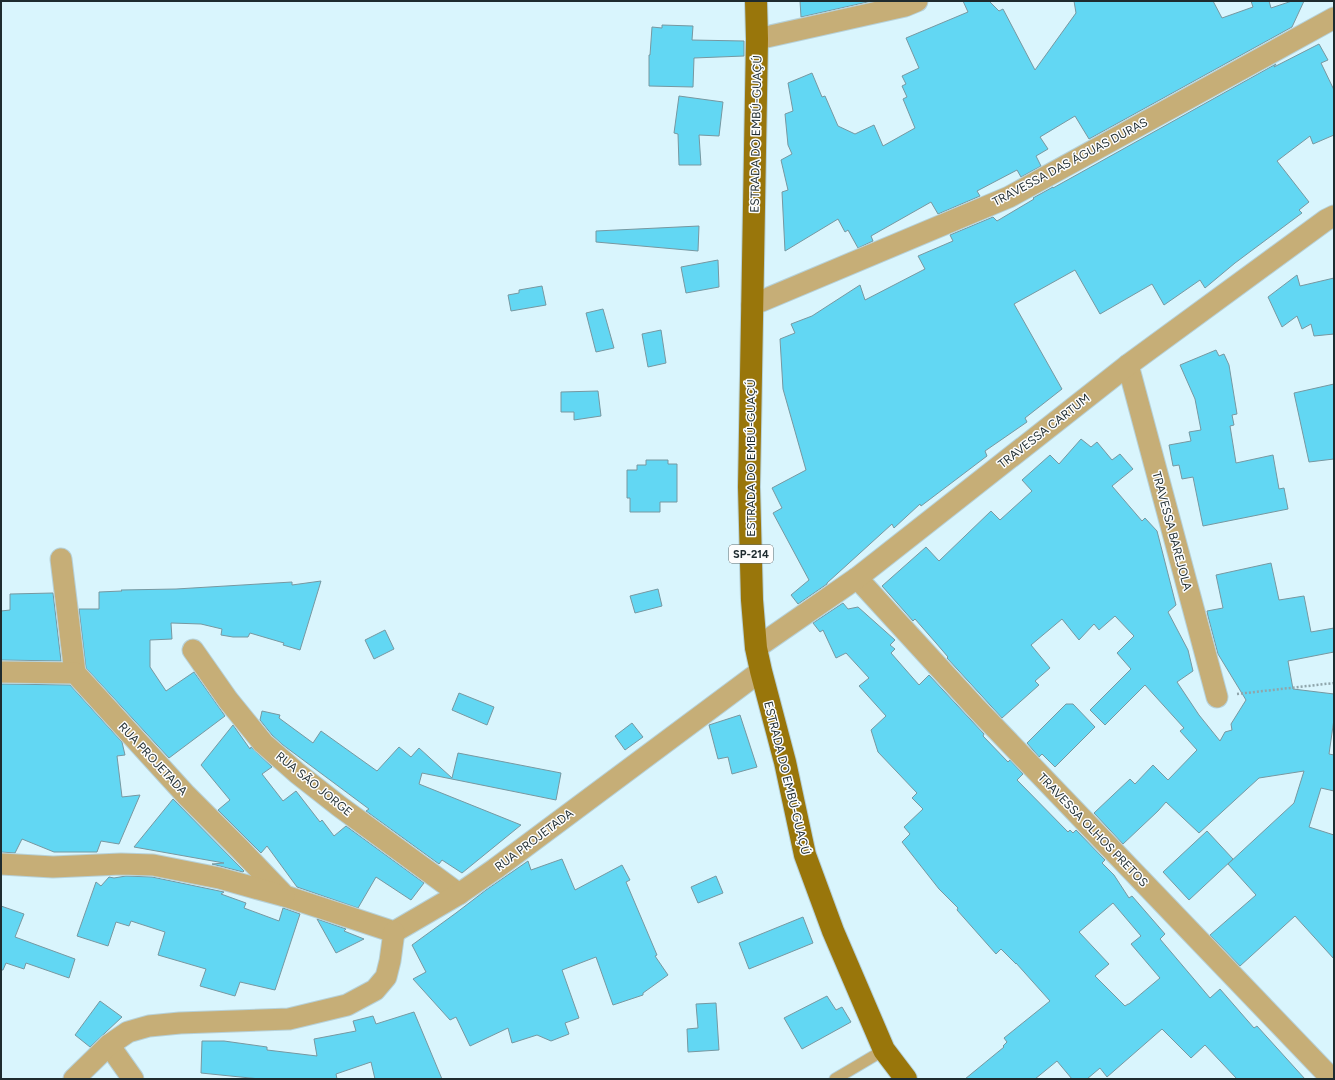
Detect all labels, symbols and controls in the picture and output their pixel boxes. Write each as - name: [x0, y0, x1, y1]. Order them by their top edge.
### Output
- street label: ESTRADA DO EMBÚ-GUAÇÚ: [748, 55, 764, 213]
- street label: TRAVESSA DAS ÁGUAS DURAS: [990, 115, 1150, 209]
- street label: ESTRADA DO EMBÚ-GUAÇÚ: [744, 379, 758, 537]
- street label: TRAVESSA CARTUM: [995, 391, 1093, 471]
- street label: TRAVESSA BAREJOLA: [1149, 470, 1195, 592]
- road number: SP-214: [729, 545, 773, 563]
- street label: ESTRADA DO EMBÚ-GUAÇÚ: [761, 700, 813, 856]
- street label: RUA PROJETADA: [116, 720, 190, 798]
- street label: RUA SÃO JORGE: [273, 749, 355, 819]
- street label: TRAVESSA OLHOS PRETOS: [1035, 770, 1151, 890]
- street label: RUA PROJETADA: [492, 806, 576, 874]

